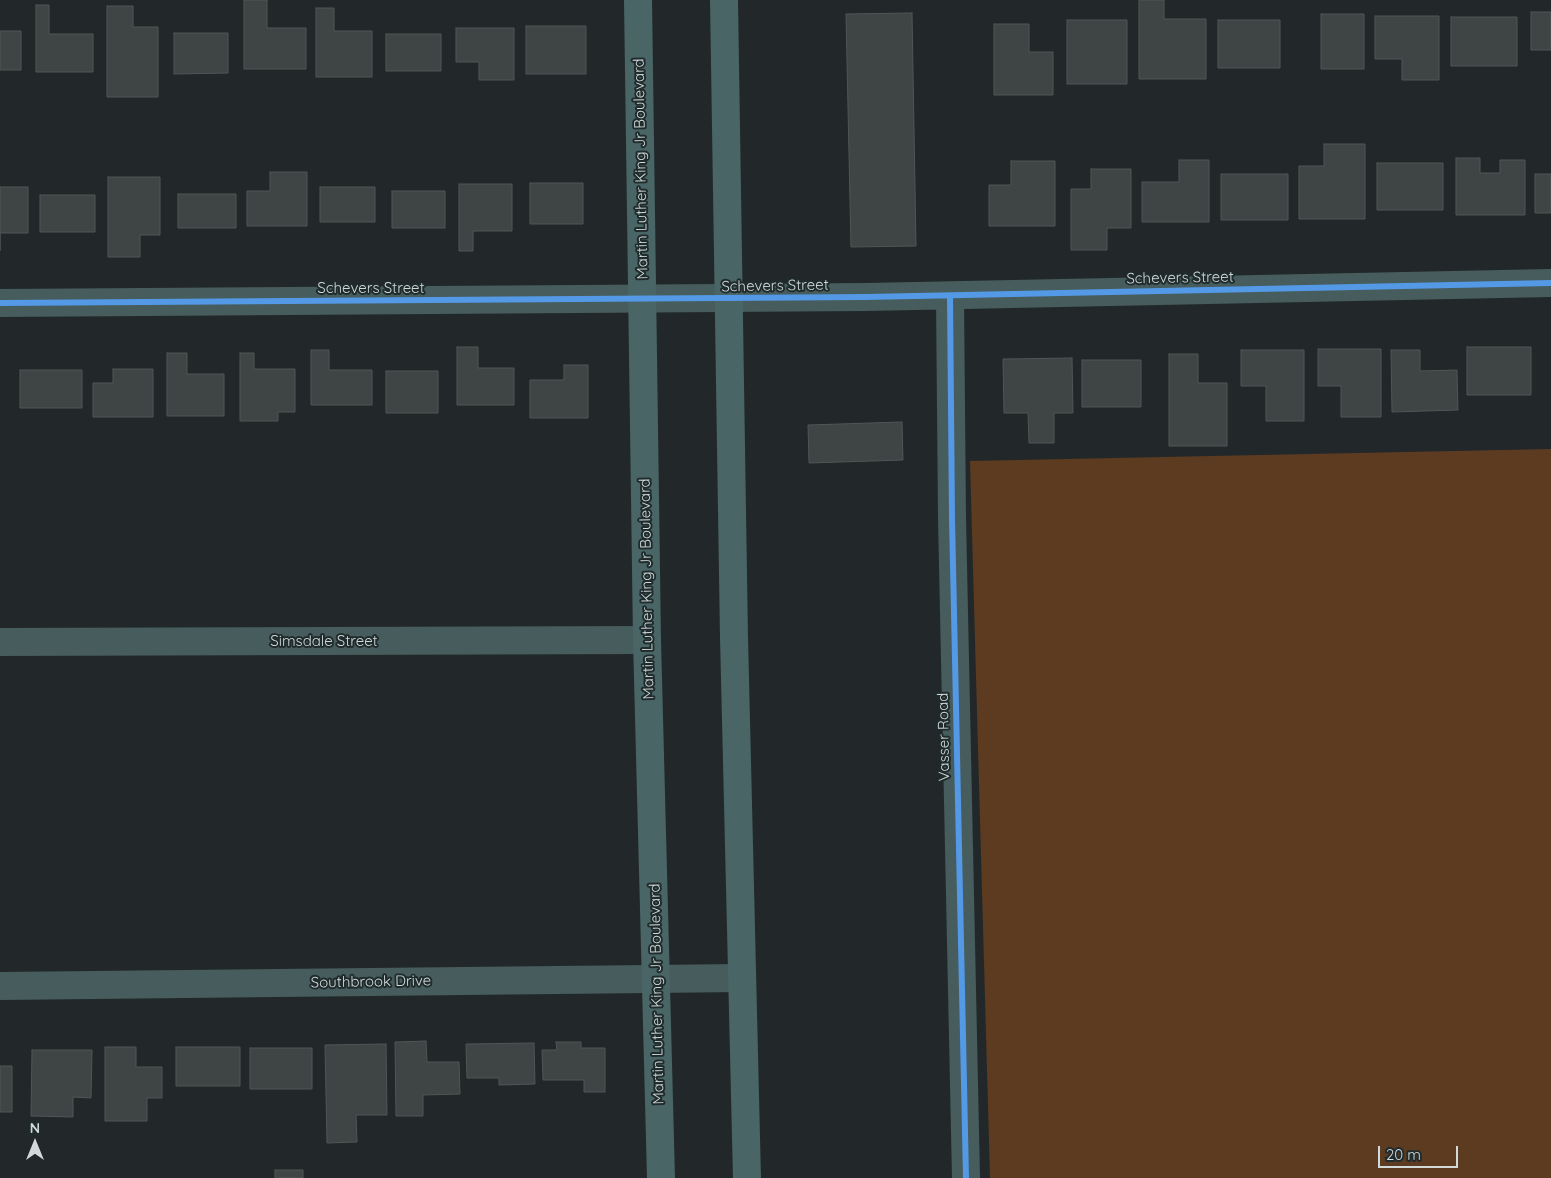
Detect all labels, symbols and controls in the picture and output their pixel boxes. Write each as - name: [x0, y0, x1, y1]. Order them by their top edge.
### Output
- street label: Martin Luther King Jr Boulevard: [630, 58, 652, 280]
- street label: Schevers Street: [1126, 268, 1234, 288]
- street label: Schevers Street: [721, 276, 829, 296]
- street label: Schevers Street: [317, 279, 425, 297]
- street label: Martin Luther King Jr Boulevard: [636, 478, 658, 700]
- street label: Simsdale Street: [270, 632, 378, 650]
- street label: Vasser Road: [934, 693, 954, 781]
- street label: Martin Luther King Jr Boulevard: [646, 883, 668, 1105]
- street label: Southbrook Drive: [311, 972, 431, 992]
- north arrow: [10, 1118, 60, 1168]
- text: N: [30, 1119, 40, 1137]
- scale bar: [1381, 1136, 1461, 1168]
- text: 20 m: [1386, 1145, 1421, 1164]

